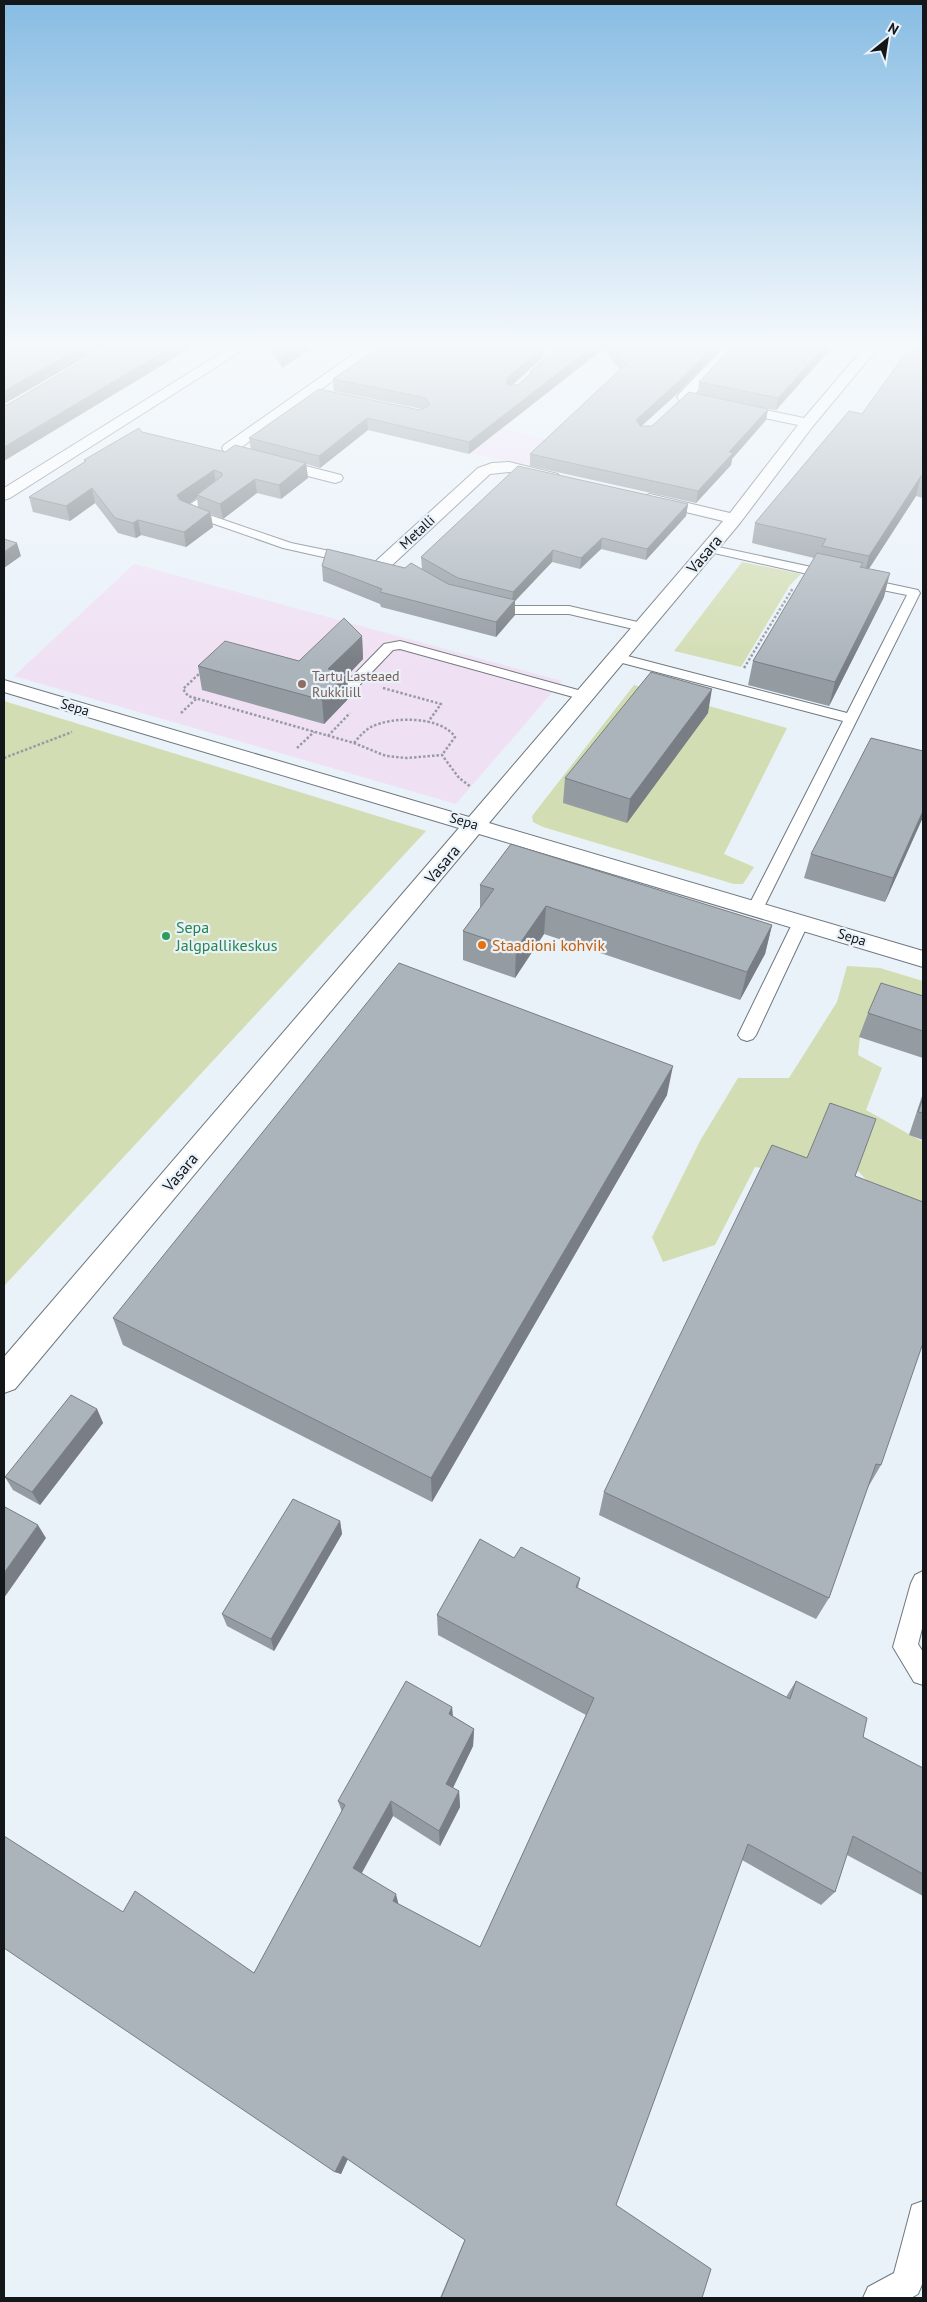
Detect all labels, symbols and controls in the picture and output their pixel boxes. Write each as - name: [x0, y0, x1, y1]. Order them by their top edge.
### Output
- north arrow: [862, 15, 912, 65]
- text: N: [885, 19, 902, 39]
- street label: Metalli: [396, 511, 438, 553]
- street label: Vasara: [681, 531, 726, 578]
- place label: Tartu Lasteaed Rukkilill: [312, 667, 400, 701]
- marker: Tartu Lasteaed Rukkilill: [296, 678, 308, 690]
- street label: Sepa: [59, 694, 91, 720]
- street label: Sepa: [448, 808, 480, 834]
- street label: Vasara: [419, 841, 464, 888]
- place label: Sepa Jalgpallikeskus: [175, 917, 278, 955]
- street label: Sepa: [835, 924, 869, 950]
- marker: Sepa Jalgpallikeskus: [160, 930, 172, 942]
- place label: Staadioni kohvik: [492, 935, 605, 955]
- marker: Staadioni kohvik: [476, 939, 488, 951]
- street label: Vasara: [157, 1149, 202, 1196]

